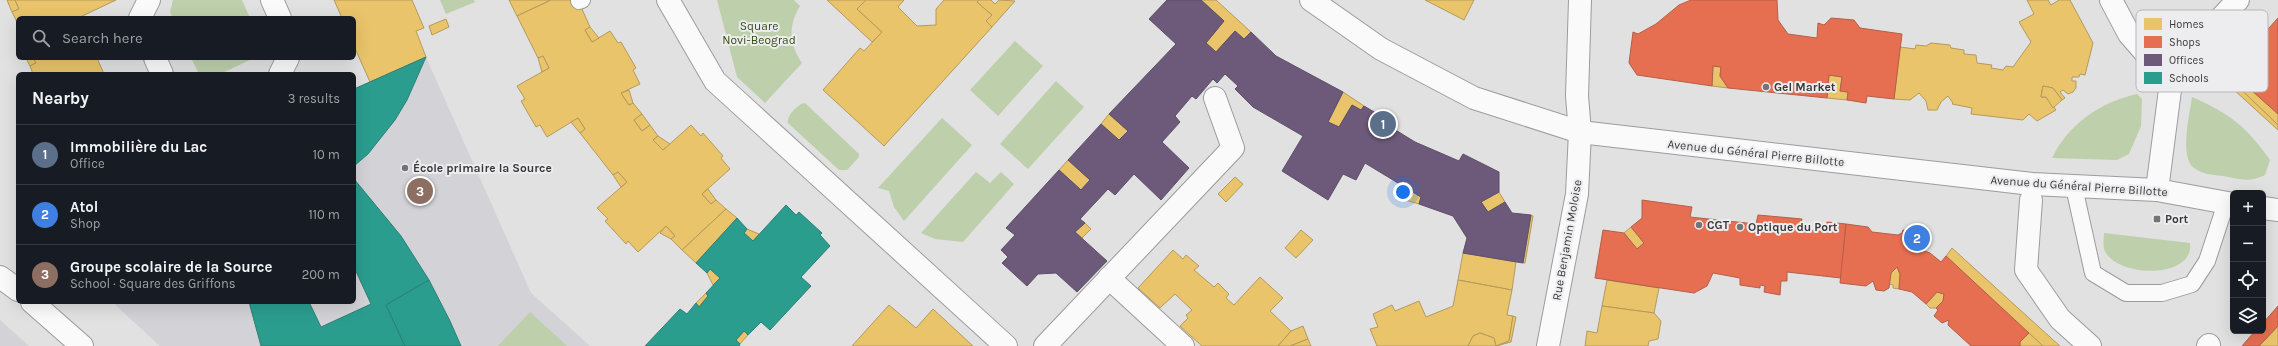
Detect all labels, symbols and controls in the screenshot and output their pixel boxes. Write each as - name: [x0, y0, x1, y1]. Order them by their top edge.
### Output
- legend: [2136, 10, 2268, 92]
- search box: [16, 16, 356, 60]
- text: Homes: [2169, 18, 2204, 31]
- park label: Square Novi-Beograd: [722, 19, 796, 47]
- icon: search: [30, 27, 52, 49]
- text: Search here: [62, 29, 143, 47]
- text: Shops: [2169, 36, 2201, 49]
- text: Offices: [2169, 54, 2204, 67]
- text: Schools: [2169, 72, 2209, 85]
- place label: Gel Market: [1774, 80, 1836, 94]
- marker: Gel Market: [1761, 82, 1771, 92]
- text: Nearby: [32, 88, 89, 108]
- text: 3 results: [288, 91, 340, 106]
- pin: 1: [1370, 109, 1396, 139]
- street label: Avenue du Général Pierre Billotte: [1667, 137, 1845, 169]
- text: Immobilière du Lac: [70, 138, 207, 156]
- text: 1: [43, 147, 47, 162]
- text: 10 m: [313, 147, 340, 162]
- text: Office: [70, 156, 105, 171]
- place label: École primaire la Source: [413, 160, 552, 175]
- marker: École primaire la Source: [400, 163, 410, 173]
- street label: Avenue du Général Pierre Billotte: [1990, 173, 2168, 199]
- pin: 3: [407, 176, 433, 206]
- street label: Rue Benjamin Moloise: [1549, 178, 1585, 302]
- your location: [1393, 182, 1413, 202]
- map controls: [2230, 190, 2266, 334]
- button: +: [2230, 190, 2266, 226]
- text: Atol: [70, 198, 98, 216]
- text: 2: [41, 207, 49, 222]
- text: 110 m: [308, 207, 340, 222]
- place label: Port: [2165, 212, 2188, 226]
- marker: Port: [2152, 214, 2162, 224]
- text: Shop: [70, 216, 100, 231]
- place label: CGT: [1707, 218, 1730, 232]
- marker: CGT: [1694, 220, 1704, 230]
- place label: Optique du Port: [1748, 220, 1838, 234]
- marker: Optique du Port: [1735, 222, 1745, 232]
- pin: 2: [1904, 223, 1930, 253]
- button: −: [2230, 226, 2266, 262]
- text: Groupe scolaire de la Source: [70, 258, 272, 276]
- button: locate: [2230, 262, 2266, 298]
- text: 3: [41, 267, 49, 282]
- text: 200 m: [302, 267, 340, 282]
- text: School · Square des Griffons: [70, 276, 236, 291]
- button: layers: [2230, 298, 2266, 334]

